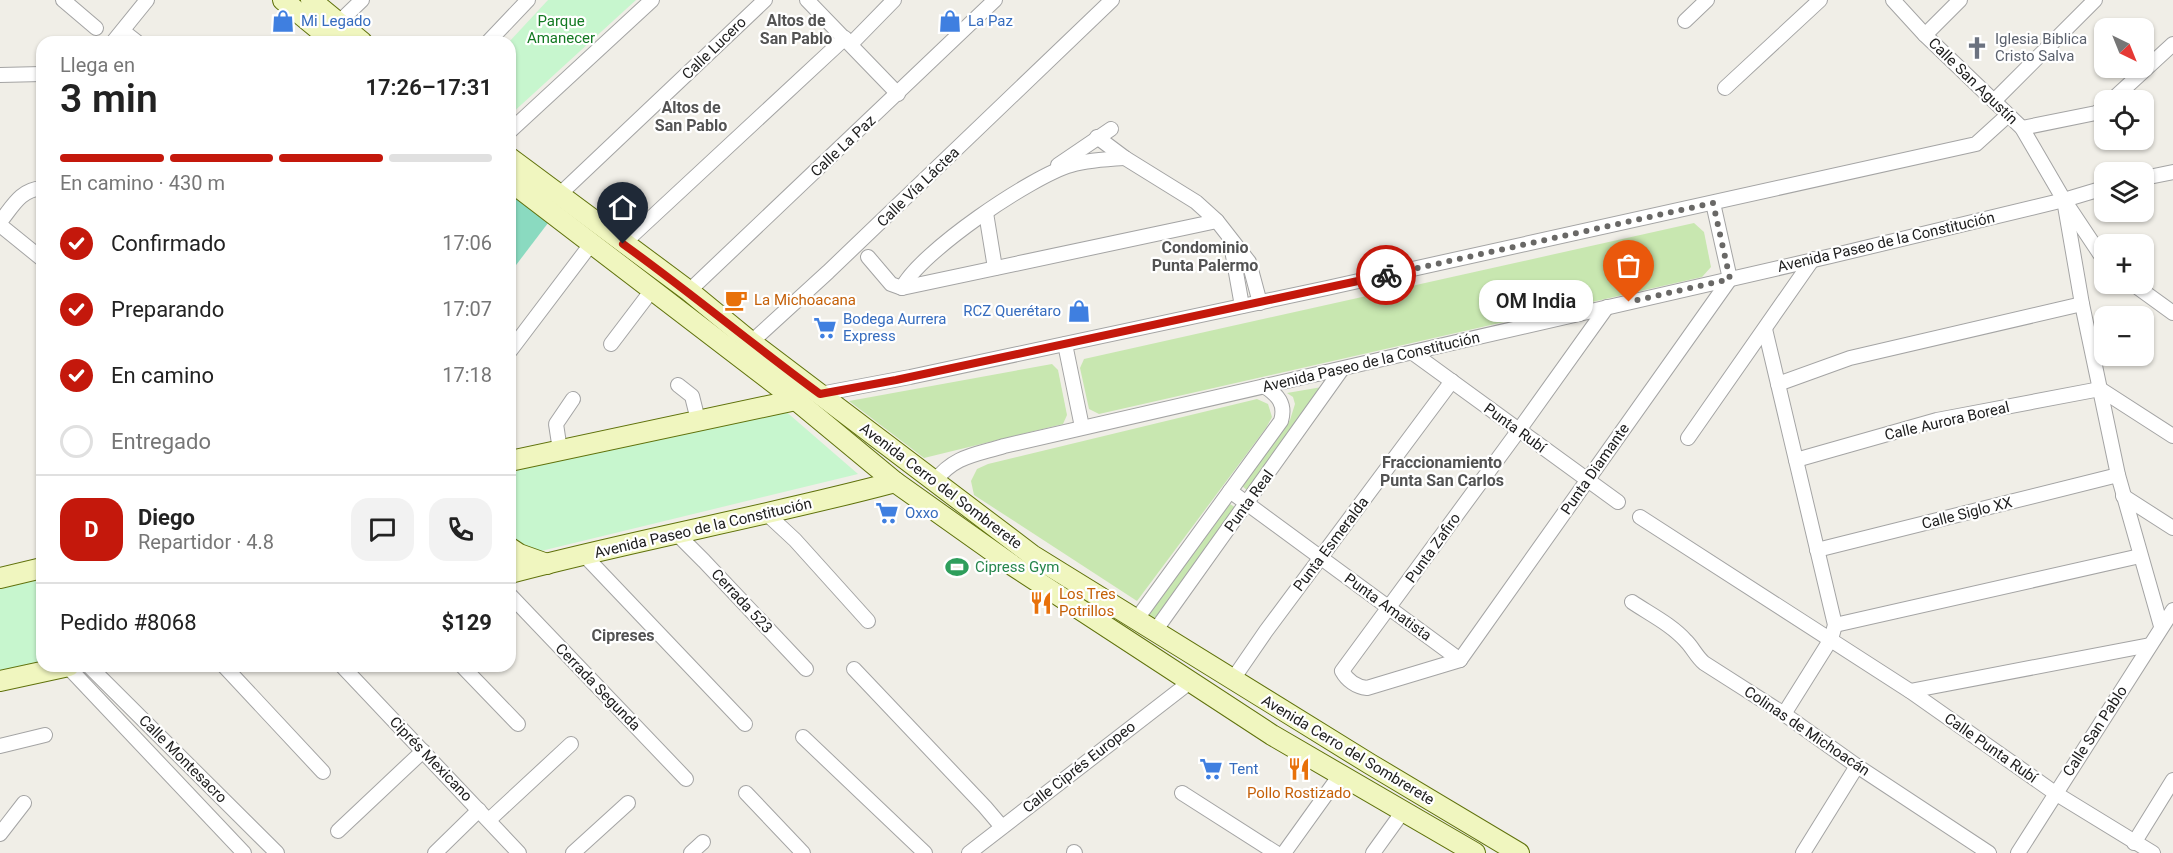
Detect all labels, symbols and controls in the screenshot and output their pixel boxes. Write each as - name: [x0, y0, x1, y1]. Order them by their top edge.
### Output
- shop icon: Mi Legado: [270, 8, 296, 34]
- shop icon: La Paz: [937, 8, 963, 34]
- district label: Altos de San Pablo: [760, 11, 832, 48]
- place label: Mi Legado: [301, 12, 371, 30]
- park label: Parque Amanecer: [527, 12, 595, 47]
- place label: La Paz: [968, 12, 1013, 30]
- street label: Calle Lucero: [678, 13, 750, 83]
- north arrow: [2094, 18, 2154, 78]
- map controls: [2094, 18, 2154, 366]
- place label: Iglesia Biblica Cristo Salva: [1995, 30, 2087, 65]
- street label: Calle San Agustín: [1925, 34, 2021, 128]
- church icon: Iglesia Biblica Cristo Salva: [1964, 35, 1990, 61]
- text: Llega en: [60, 53, 135, 77]
- text: 17:26–17:31: [365, 75, 492, 100]
- text: 3 min: [60, 76, 158, 122]
- button: locate: [2094, 90, 2154, 150]
- district label: Altos de San Pablo: [655, 98, 727, 135]
- street label: Calle La Paz: [807, 112, 879, 180]
- street label: Calle Vía Láctea: [873, 143, 963, 231]
- button: layers: [2094, 162, 2154, 222]
- text: En camino · 430 m: [60, 171, 225, 195]
- pin: [597, 182, 648, 244]
- icon: home: [606, 191, 639, 224]
- street label: Avenida Paseo de la Constitución: [1776, 208, 1996, 276]
- icon: check: [60, 227, 93, 260]
- text: Confirmado: [111, 231, 226, 256]
- text: 17:06: [442, 231, 492, 255]
- button: +: [2094, 234, 2154, 294]
- district label: Condominio Punta Palermo: [1152, 238, 1258, 275]
- pin: [1603, 240, 1654, 302]
- courier: [1356, 245, 1416, 305]
- icon: bag: [1612, 249, 1645, 282]
- icon: bike: [1370, 259, 1403, 292]
- callout: OM India: [1479, 281, 1593, 323]
- cafe icon: La Michoacana: [723, 287, 749, 313]
- text: OM India: [1496, 289, 1576, 313]
- place label: La Michoacana: [754, 291, 856, 309]
- icon: check: [60, 293, 93, 326]
- text: Preparando: [111, 297, 224, 322]
- text: 17:07: [442, 297, 492, 321]
- shop icon: RCZ Querétaro: [1066, 298, 1092, 324]
- place label: RCZ Querétaro: [963, 302, 1061, 320]
- button: −: [2094, 306, 2154, 366]
- place label: Bodega Aurrera Express: [843, 310, 947, 345]
- supermarket icon: Bodega Aurrera Express: [812, 315, 838, 341]
- street label: Avenida Paseo de la Constitución: [1261, 328, 1481, 396]
- icon: check: [60, 359, 93, 392]
- text: En camino: [111, 363, 214, 388]
- text: 17:18: [442, 363, 492, 387]
- street label: Calle Aurora Boreal: [1883, 398, 2011, 444]
- street label: Punta Rubí: [1480, 399, 1551, 457]
- street label: Avenida Cerro del Sombrerete: [856, 419, 1026, 553]
- street label: Punta Diamante: [1557, 420, 1633, 518]
- text: Entregado: [111, 429, 211, 454]
- district label: Fraccionamiento Punta San Carlos: [1380, 453, 1504, 490]
- street label: Punta Real: [1221, 467, 1277, 535]
- street label: Punta Esmeralda: [1290, 493, 1372, 595]
- street label: Calle Siglo XX: [1920, 493, 2015, 533]
- street label: Avenida Paseo de la Constitución: [593, 494, 813, 562]
- button: chat: [351, 498, 414, 561]
- button: phone: [429, 498, 492, 561]
- supermarket icon: Oxxo: [874, 500, 900, 526]
- place label: Oxxo: [905, 504, 939, 522]
- text: Diego: [138, 505, 195, 530]
- street label: Punta Zafiro: [1402, 510, 1464, 586]
- text: D: [84, 517, 99, 542]
- text: Repartidor · 4.8: [138, 530, 274, 554]
- sports icon: Cipress Gym: [944, 554, 970, 580]
- place label: Cipress Gym: [975, 558, 1059, 576]
- street label: Cerrada 523: [708, 565, 776, 637]
- street label: Punta Amatista: [1341, 569, 1435, 645]
- place label: Los Tres Potrillos: [1059, 585, 1116, 620]
- restaurant icon: Los Tres Potrillos: [1028, 590, 1054, 616]
- text: Pedido #8068: [60, 610, 197, 635]
- text: $129: [442, 610, 492, 635]
- district label: Cipreses: [591, 626, 655, 645]
- street label: Cerrada Segunda: [552, 640, 644, 734]
- street label: Colinas de Michoacán: [1741, 682, 1873, 780]
- street label: Calle San Pablo: [2059, 682, 2131, 780]
- street label: Avenida Cerro del Sombrerete: [1258, 691, 1438, 809]
- street label: Calle Punta Rubí: [1941, 709, 2042, 787]
- street label: Calle Montesacro: [135, 711, 231, 807]
- street label: Ciprés Mexicano: [386, 713, 476, 805]
- street label: Calle Ciprés Europeo: [1019, 717, 1139, 817]
- supermarket icon: Tent: [1198, 756, 1224, 782]
- restaurant icon: Pollo Rostizado: [1286, 756, 1312, 782]
- place label: Tent: [1229, 760, 1258, 778]
- place label: Pollo Rostizado: [1247, 784, 1351, 802]

